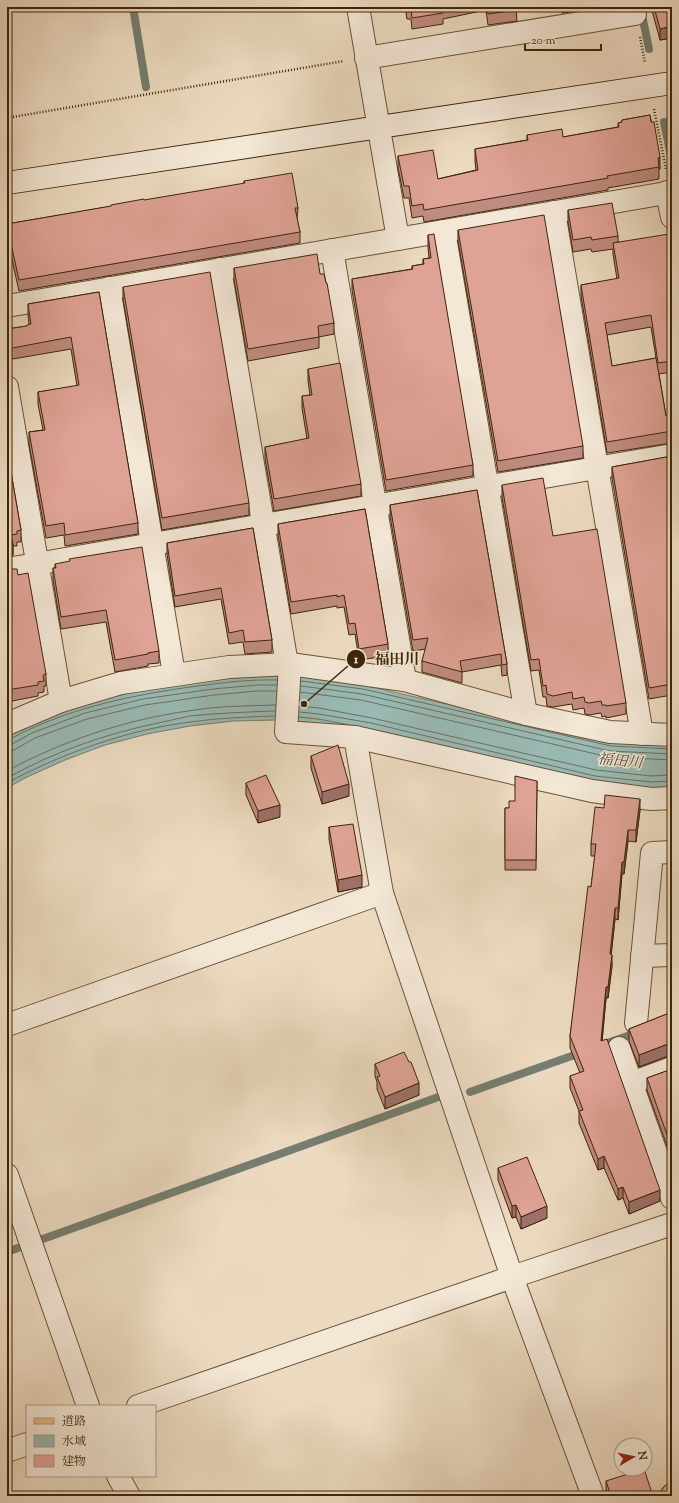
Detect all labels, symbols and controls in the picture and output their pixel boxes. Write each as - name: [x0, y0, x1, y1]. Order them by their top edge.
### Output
- scale bar: [525, 26, 601, 52]
- text: 20 m: [531, 32, 556, 50]
- callout: 福田川: [346, 645, 427, 672]
- text: 福田川: [374, 650, 420, 671]
- text: 1: [353, 651, 359, 669]
- water label: 福田川: [597, 749, 645, 775]
- legend: [26, 1405, 156, 1477]
- text: 道路: [62, 1413, 86, 1431]
- text: 水域: [62, 1433, 86, 1451]
- north arrow: [613, 1437, 653, 1477]
- text: N: [633, 1449, 651, 1461]
- text: 建物: [62, 1453, 86, 1471]

